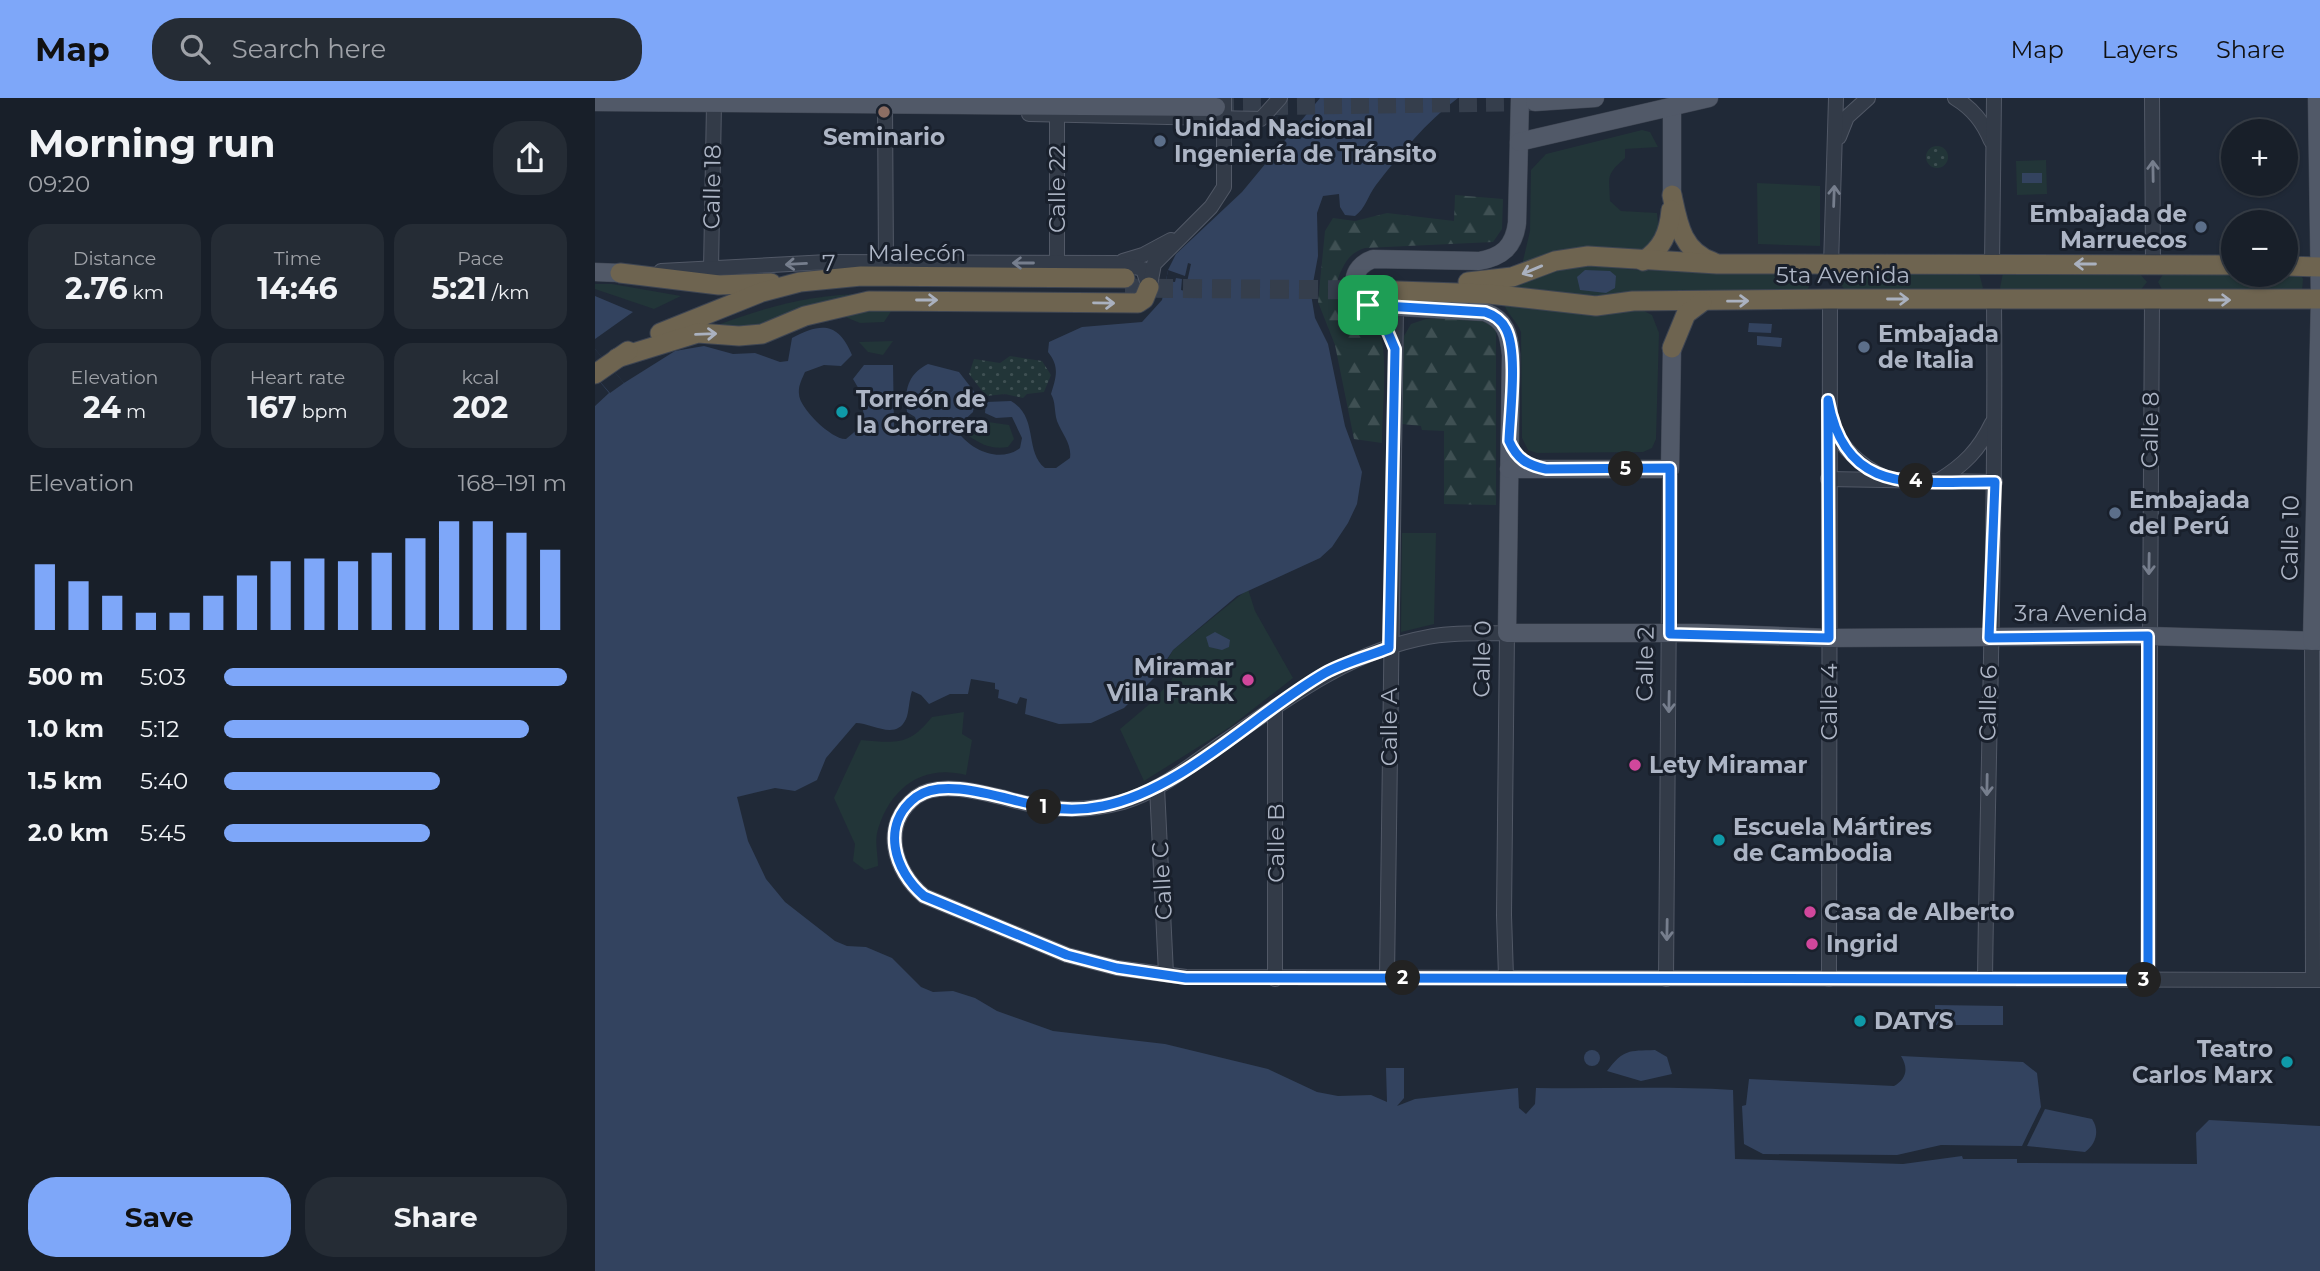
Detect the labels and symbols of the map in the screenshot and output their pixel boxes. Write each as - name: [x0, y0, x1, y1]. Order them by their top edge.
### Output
- marker: Seminario: [876, 104, 892, 120]
- place label: Unidad Nacional Ingeniería de Tránsito: [1174, 114, 1437, 168]
- place label: Seminario: [823, 123, 945, 151]
- marker: Unidad Nacional Ingeniería de Tránsito: [1152, 133, 1168, 149]
- street label: Calle 18: [697, 144, 727, 230]
- street label: Calle 22: [1043, 145, 1071, 233]
- one-way arrow: [2146, 160, 2160, 183]
- one-way arrow: [1827, 185, 1840, 208]
- place label: Embajada de Marruecos: [2029, 200, 2187, 254]
- marker: Embajada de Marruecos: [2193, 219, 2209, 235]
- street label: Malecón: [868, 239, 966, 267]
- street label: 7: [822, 249, 836, 277]
- one-way arrow: [1012, 256, 1035, 270]
- one-way arrow: [2074, 257, 2097, 271]
- one-way arrow: [785, 258, 807, 271]
- street label: 5ta Avenida: [1776, 261, 1910, 289]
- one-way arrow: [1522, 264, 1543, 277]
- pin: [1338, 275, 1398, 335]
- one-way arrow: [1886, 292, 1909, 306]
- one-way arrow: [2208, 293, 2231, 307]
- one-way arrow: [915, 294, 938, 307]
- one-way arrow: [1726, 294, 1749, 307]
- one-way arrow: [1092, 296, 1115, 310]
- place label: Embajada de Italia: [1878, 320, 1999, 374]
- one-way arrow: [694, 327, 717, 341]
- marker: Embajada de Italia: [1856, 339, 1872, 355]
- place label: Torreón de la Chorrera: [856, 385, 989, 439]
- street label: Calle 8: [2135, 391, 2165, 469]
- marker: Torreón de la Chorrera: [834, 404, 850, 420]
- pin: 5: [1609, 452, 1643, 486]
- pin: 4: [1899, 464, 1933, 498]
- place label: Embajada del Perú: [2129, 486, 2250, 540]
- street label: Calle 10: [2275, 495, 2305, 581]
- marker: Embajada del Perú: [2107, 505, 2123, 521]
- one-way arrow: [2142, 553, 2156, 576]
- street label: 3ra Avenida: [2014, 599, 2148, 627]
- street label: Calle 0: [1467, 620, 1497, 698]
- street label: Calle 2: [1630, 626, 1660, 702]
- place label: Miramar Villa Frank: [1106, 653, 1235, 707]
- street label: Calle 4: [1815, 663, 1843, 741]
- street label: Calle 6: [1973, 665, 2003, 741]
- marker: Miramar Villa Frank: [1240, 672, 1256, 688]
- street label: Calle A: [1375, 687, 1403, 766]
- one-way arrow: [1663, 690, 1676, 713]
- place label: Lety Miramar: [1649, 751, 1807, 779]
- marker: Lety Miramar: [1627, 757, 1643, 773]
- one-way arrow: [1981, 773, 1994, 796]
- pin: 1: [1027, 790, 1061, 824]
- street label: Calle B: [1262, 803, 1290, 883]
- place label: Escuela Mártires de Cambodia: [1733, 813, 1932, 867]
- marker: Escuela Mártires de Cambodia: [1711, 832, 1727, 848]
- street label: Calle C: [1146, 841, 1178, 921]
- place label: Casa de Alberto: [1824, 898, 2014, 926]
- marker: Casa de Alberto: [1802, 904, 1818, 920]
- one-way arrow: [1660, 918, 1673, 941]
- place label: Ingrid: [1826, 930, 1898, 958]
- marker: Ingrid: [1804, 936, 1820, 952]
- pin: 2: [1385, 960, 1421, 996]
- pin: 3: [2127, 962, 2161, 998]
- place label: DATYS: [1874, 1007, 1954, 1035]
- marker: DATYS: [1852, 1013, 1868, 1029]
- place label: Teatro Carlos Marx: [2132, 1035, 2273, 1089]
- marker: Teatro Carlos Marx: [2279, 1054, 2295, 1070]

